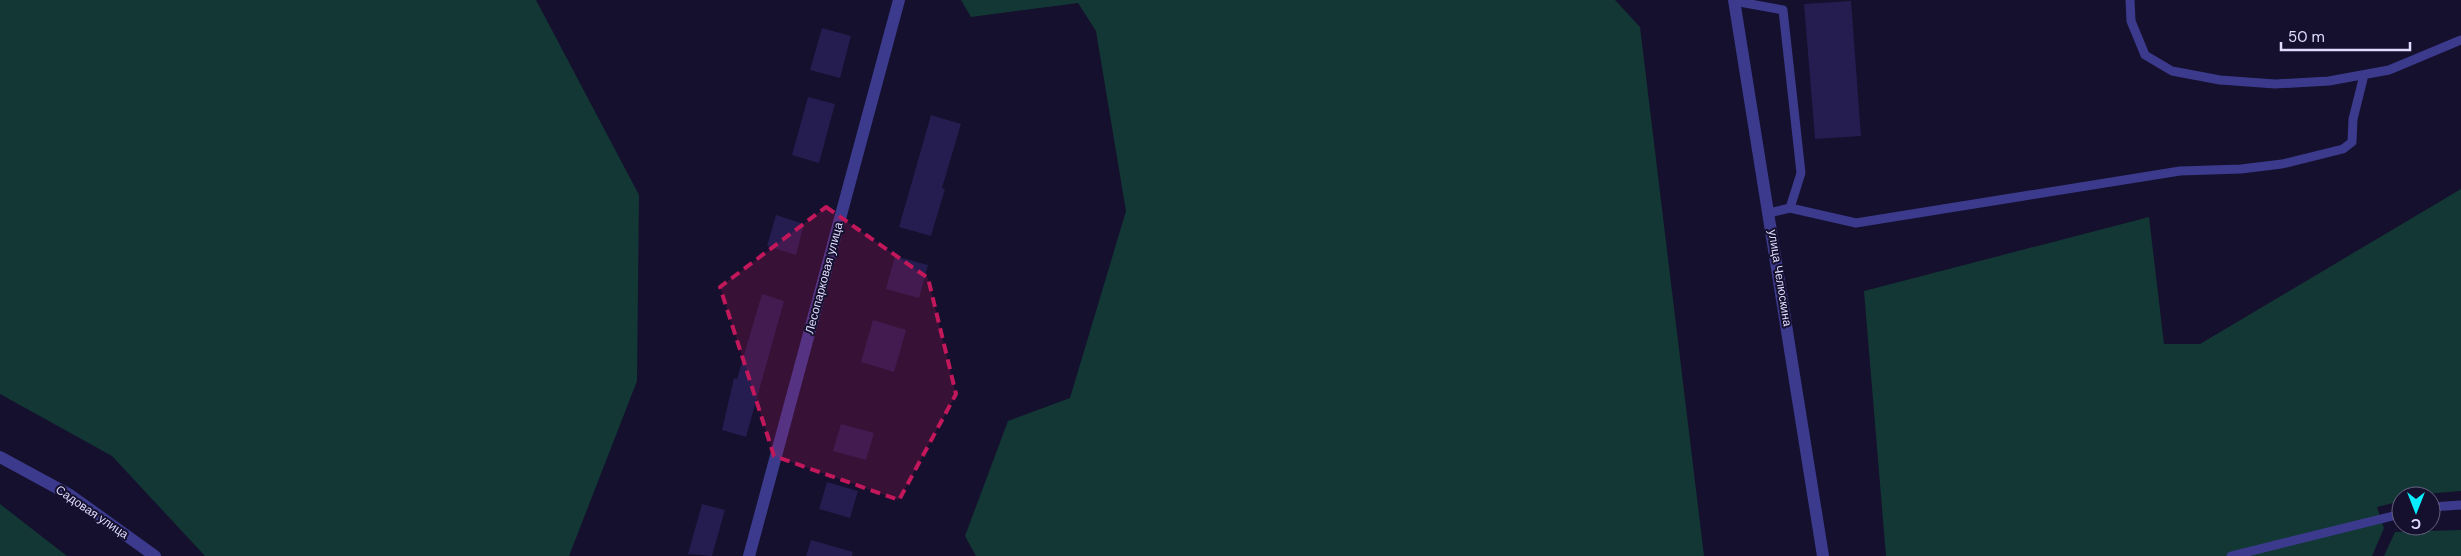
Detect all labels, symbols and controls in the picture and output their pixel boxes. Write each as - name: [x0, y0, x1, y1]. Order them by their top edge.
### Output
- scale bar: [2281, 20, 2410, 52]
- text: 50 m: [2288, 27, 2325, 47]
- street label: Лесопарковая улица: [801, 220, 847, 336]
- street label: улица Челюскина: [1764, 228, 1796, 328]
- street label: Садовая улица: [52, 482, 132, 543]
- north arrow: [2391, 486, 2441, 536]
- text: С: [2411, 515, 2421, 533]

